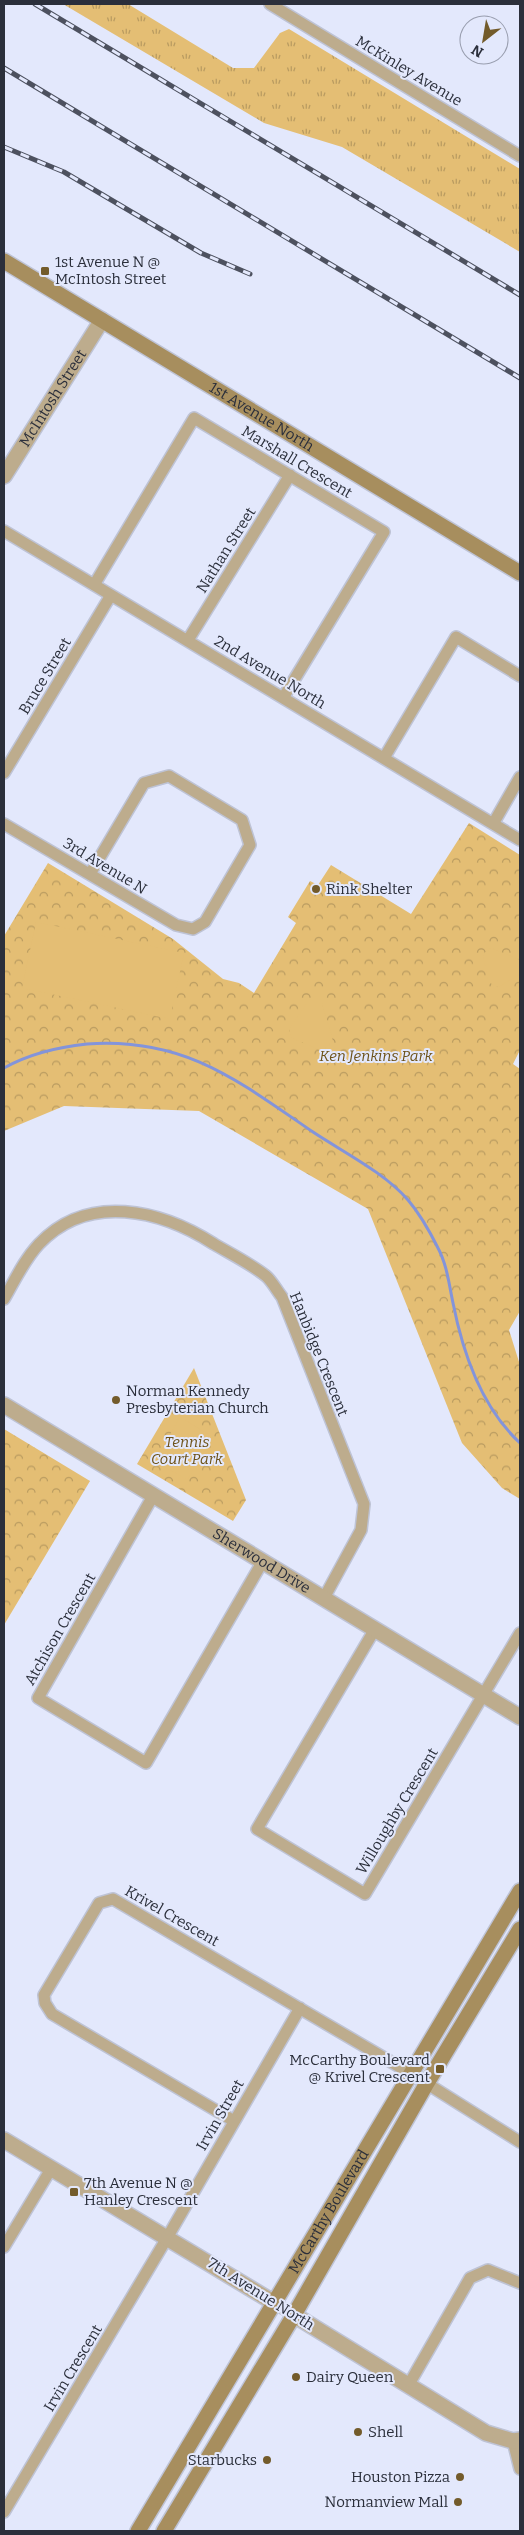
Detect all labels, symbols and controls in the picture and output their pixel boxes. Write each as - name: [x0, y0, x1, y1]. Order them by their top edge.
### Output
- north arrow: [459, 15, 509, 65]
- street label: McKinley Avenue: [352, 32, 466, 110]
- text: N: [468, 41, 487, 61]
- place label: 1st Avenue N @ McIntosh Street: [55, 253, 167, 288]
- marker: 1st Avenue N @ McIntosh Street: [39, 265, 51, 277]
- street label: McIntosh Street: [16, 346, 90, 450]
- street label: 1st Avenue North: [206, 378, 318, 456]
- street label: Marshall Crescent: [239, 422, 356, 502]
- street label: Nathan Street: [193, 503, 260, 596]
- street label: 2nd Avenue North: [211, 632, 330, 713]
- street label: Bruce Street: [15, 634, 75, 718]
- street label: 3rd Avenue N: [60, 834, 150, 898]
- place label: Rink Shelter: [326, 880, 412, 898]
- marker: Rink Shelter: [310, 883, 322, 895]
- park label: Ken Jenkins Park: [319, 1047, 434, 1065]
- street label: Hanbidge Crescent: [286, 1289, 352, 1419]
- place label: Norman Kennedy Presbyterian Church: [126, 1382, 269, 1417]
- marker: Norman Kennedy Presbyterian Church: [110, 1394, 122, 1406]
- park label: Tennis Court Park: [151, 1433, 224, 1468]
- street label: Sherwood Drive: [209, 1524, 314, 1597]
- street label: Atchison Crescent: [21, 1569, 100, 1688]
- street label: Willoughby Crescent: [352, 1744, 442, 1877]
- street label: Krivel Crescent: [122, 1882, 223, 1950]
- place label: McCarthy Boulevard @ Krivel Crescent: [289, 2051, 431, 2086]
- marker: McCarthy Boulevard @ Krivel Crescent: [434, 2063, 446, 2075]
- street label: Irvin Street: [192, 2076, 248, 2154]
- street label: McCarthy Boulevard: [285, 2146, 373, 2277]
- place label: 7th Avenue N @ Hanley Crescent: [84, 2174, 199, 2209]
- marker: 7th Avenue N @ Hanley Crescent: [68, 2186, 80, 2198]
- street label: 7th Avenue North: [204, 2254, 318, 2334]
- street label: Irvin Crescent: [40, 2321, 106, 2415]
- place label: Dairy Queen: [306, 2368, 394, 2386]
- marker: Dairy Queen: [290, 2371, 302, 2383]
- place label: Shell: [368, 2423, 403, 2441]
- marker: Shell: [352, 2426, 364, 2438]
- place label: Starbucks: [188, 2451, 257, 2469]
- marker: Starbucks: [261, 2454, 273, 2466]
- place label: Houston Pizza: [351, 2468, 450, 2486]
- marker: Houston Pizza: [454, 2471, 466, 2483]
- place label: Normanview Mall: [325, 2493, 448, 2511]
- marker: Normanview Mall: [452, 2496, 464, 2508]

